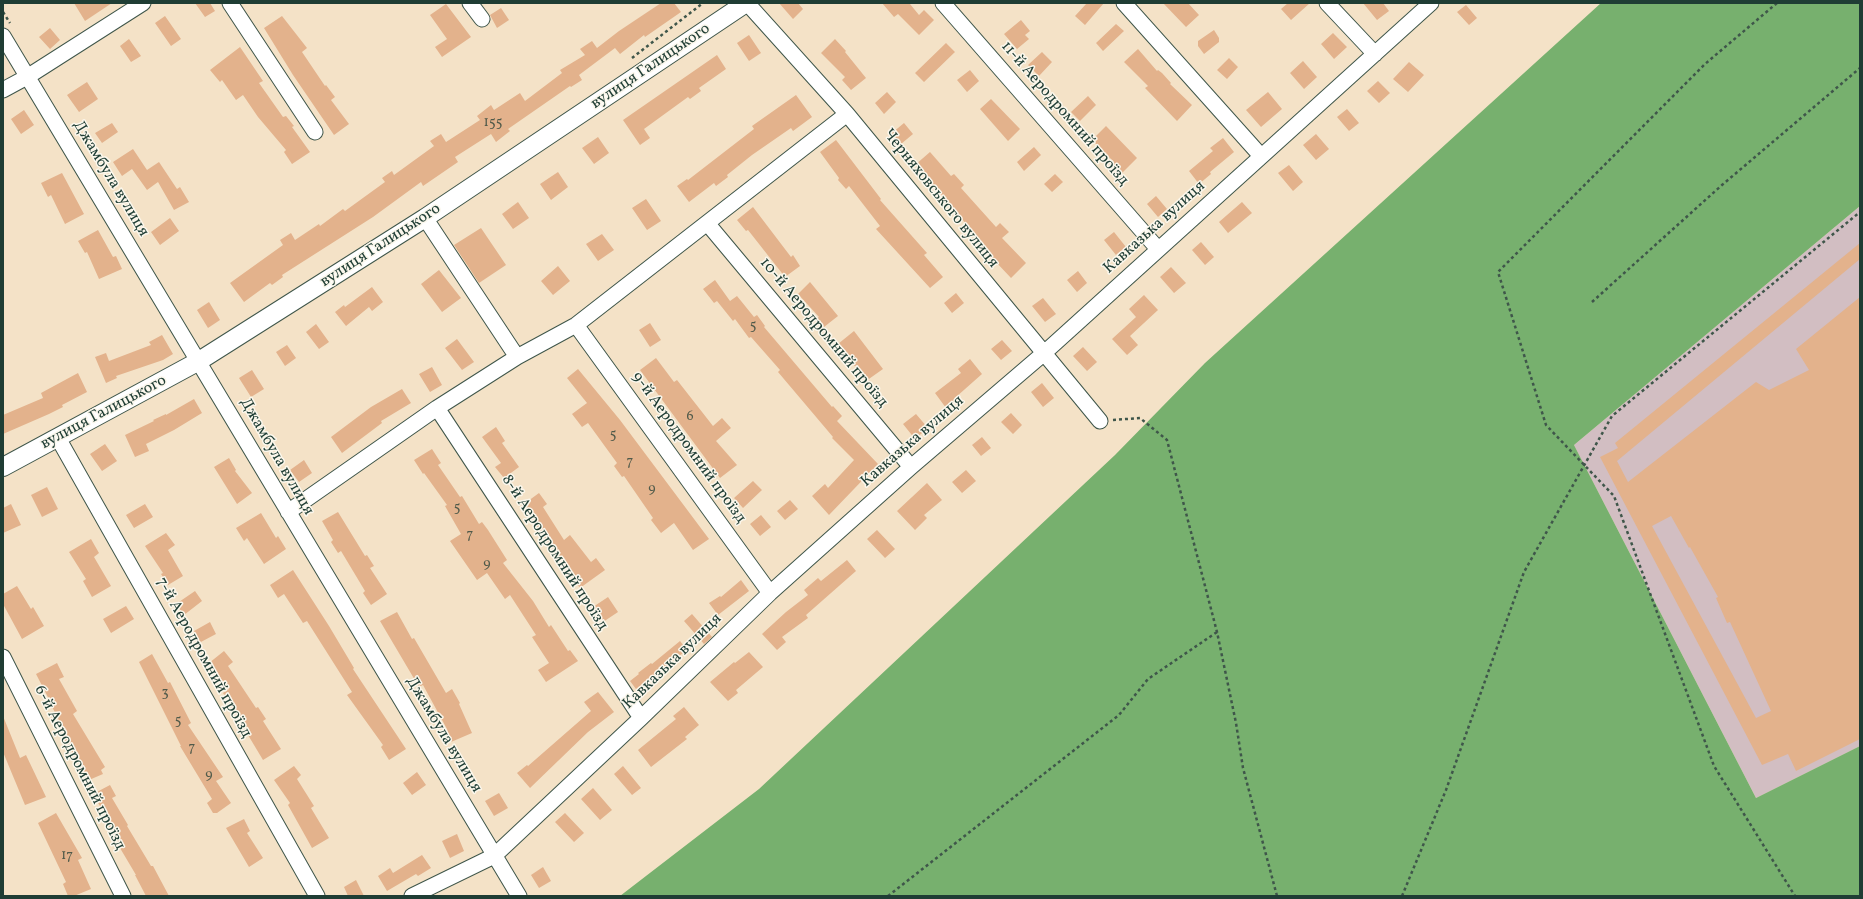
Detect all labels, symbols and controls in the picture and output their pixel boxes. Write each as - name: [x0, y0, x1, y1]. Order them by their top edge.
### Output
- street label: вулиця Галицького: [588, 20, 714, 114]
- street label: 11-й Аеродромний проїзд: [996, 38, 1132, 190]
- house number: 155: [484, 115, 502, 131]
- street label: Джамбула вулиця: [68, 117, 152, 241]
- street label: Черняховського вулиця: [878, 126, 1002, 272]
- street label: Кавказька вулиця: [1100, 177, 1210, 279]
- street label: вулиця Галицького: [317, 200, 445, 292]
- street label: 10-й Аеродромний проїзд: [755, 254, 891, 412]
- house number: 5: [750, 318, 756, 334]
- street label: 9-й Аеродромний проїзд: [627, 369, 749, 527]
- street label: вулиця Галицького: [38, 372, 170, 454]
- street label: Кавказька вулиця: [858, 392, 968, 492]
- street label: Джамбула вулиця: [235, 395, 317, 519]
- house number: 6: [686, 409, 694, 425]
- house number: 5: [610, 427, 616, 443]
- house number: 7: [627, 454, 633, 470]
- street label: 8-й Аеродромний проїзд: [496, 472, 612, 634]
- house number: 9: [648, 481, 656, 497]
- house number: 5: [454, 500, 460, 516]
- house number: 7: [467, 527, 473, 543]
- house number: 9: [483, 556, 491, 572]
- street label: 7-й Аеродромний проїзд: [151, 574, 255, 742]
- street label: Кавказька вулиця: [620, 610, 726, 714]
- street label: Джамбула вулиця: [401, 673, 485, 797]
- street label: 6-й Аеродромний проїзд: [29, 683, 129, 853]
- house number: 3: [161, 685, 169, 701]
- house number: 5: [175, 713, 181, 729]
- house number: 7: [189, 740, 195, 756]
- house number: 9: [205, 767, 213, 783]
- house number: 17: [61, 848, 73, 864]

